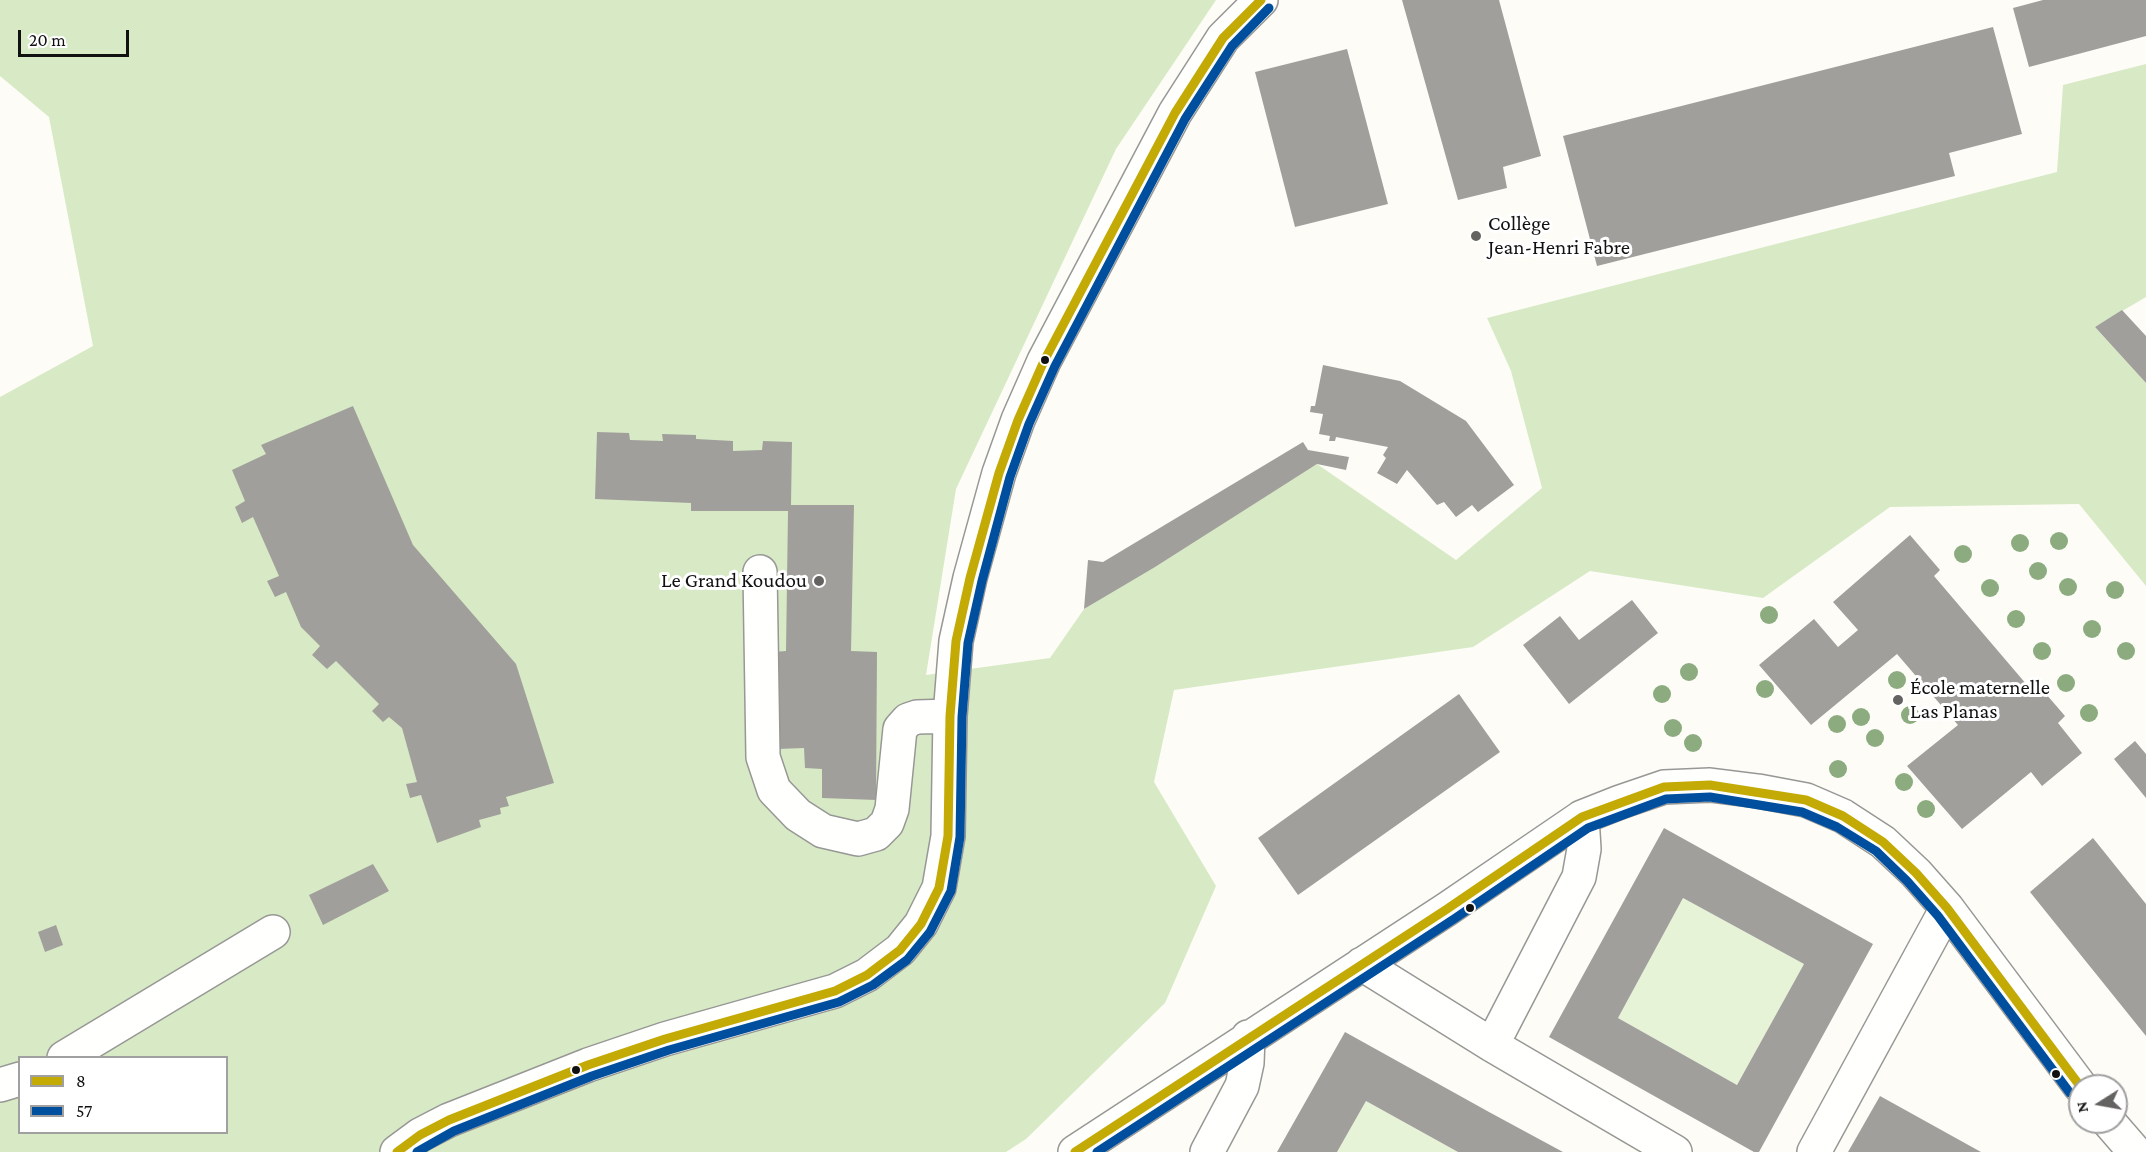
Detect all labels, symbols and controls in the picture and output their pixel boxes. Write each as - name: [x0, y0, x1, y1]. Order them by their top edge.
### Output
- scale bar: [21, 18, 132, 56]
- text: 20 m: [29, 30, 66, 50]
- place label: Collège Jean-Henri Fabre: [1488, 211, 1630, 261]
- marker: Collège Jean-Henri Fabre: [1469, 229, 1483, 243]
- unlabelled marker: [1039, 354, 1051, 366]
- place label: Le Grand Koudou: [661, 568, 807, 594]
- marker: Le Grand Koudou: [812, 574, 826, 588]
- place label: École maternelle Las Planas: [1910, 675, 2050, 725]
- marker: École maternelle Las Planas: [1891, 693, 1905, 707]
- unlabelled marker: [1464, 902, 1476, 914]
- legend: [18, 1056, 228, 1134]
- unlabelled marker: [570, 1064, 582, 1076]
- unlabelled marker: [2050, 1068, 2062, 1080]
- text: 8: [76, 1071, 86, 1091]
- north arrow: [2068, 1074, 2128, 1134]
- text: N: [2072, 1100, 2091, 1114]
- text: 57: [76, 1101, 92, 1121]

